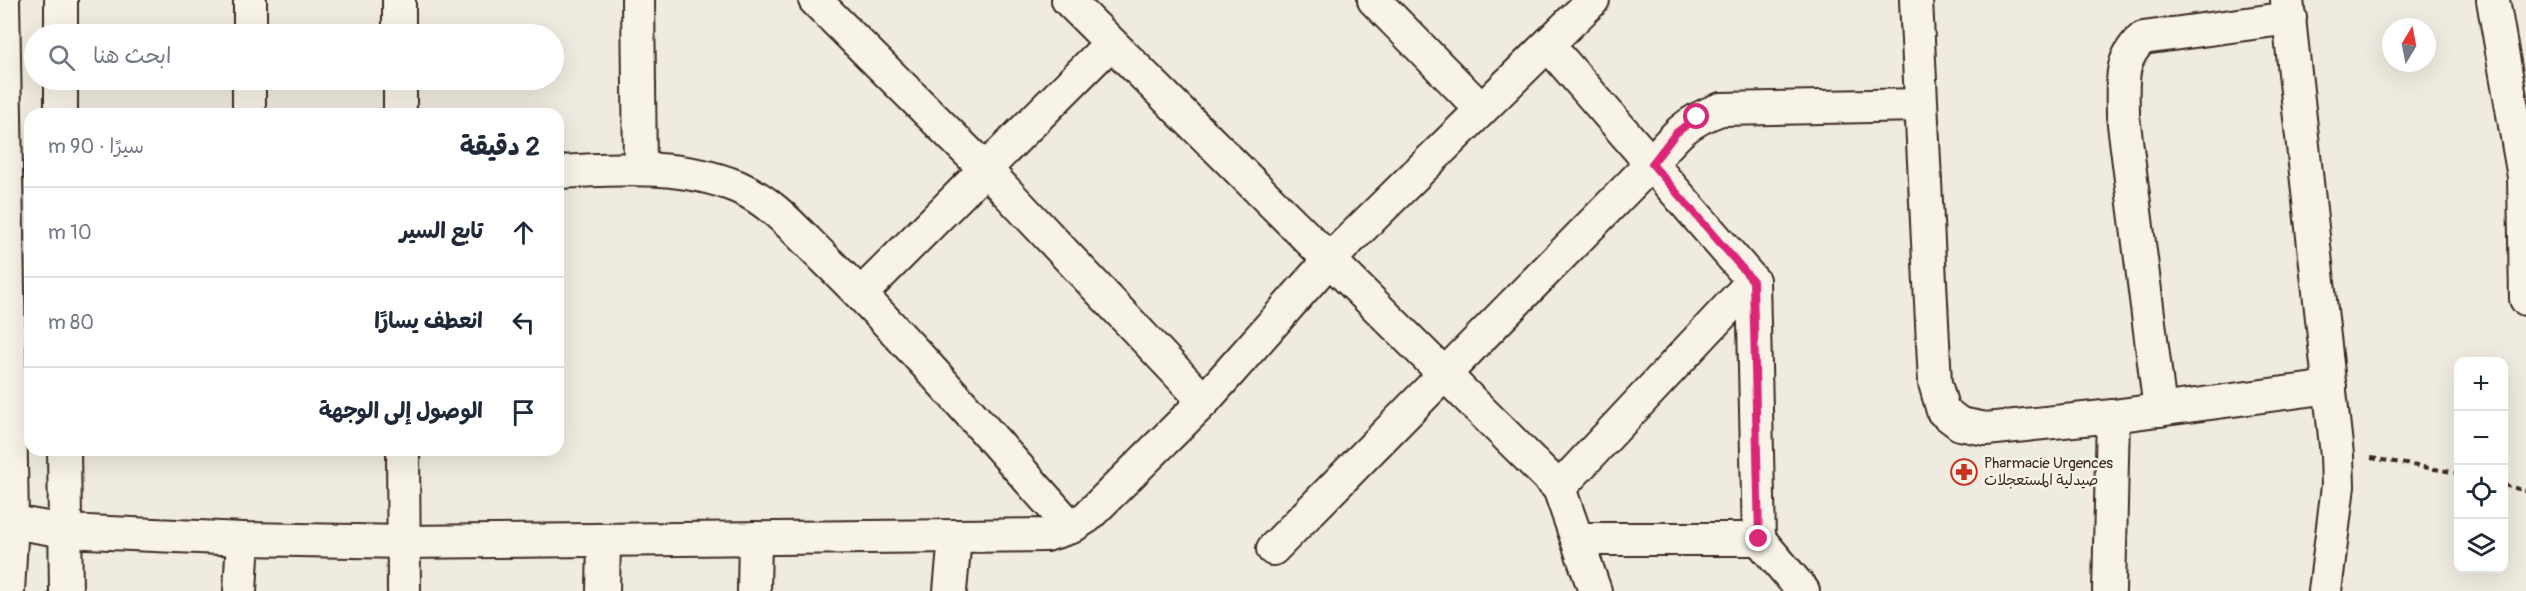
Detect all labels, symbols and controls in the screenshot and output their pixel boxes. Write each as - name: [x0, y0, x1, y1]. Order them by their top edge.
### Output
- north arrow: [2382, 18, 2436, 72]
- search box: [24, 24, 564, 90]
- icon: search: [45, 41, 78, 74]
- text: ابحث هنا: [93, 42, 171, 70]
- route start: [1683, 103, 1709, 129]
- text: 2 دقيقة: [460, 131, 540, 163]
- text: سيرًا · 90 m: [48, 134, 144, 159]
- icon: ahead: [507, 216, 540, 249]
- text: تابع السير: [400, 217, 483, 245]
- text: 10 m: [48, 220, 92, 245]
- icon: left: [507, 306, 540, 339]
- text: انعطف يسارًا: [374, 307, 483, 335]
- text: 80 m: [48, 310, 94, 335]
- map controls: [2454, 357, 2508, 573]
- button: +: [2454, 357, 2508, 411]
- icon: arrive: [507, 396, 540, 429]
- text: الوصول إلى الوجهة: [319, 397, 483, 425]
- button: −: [2454, 411, 2508, 465]
- place label: Pharmacie Urgences صيدلية المستعجلات: [1984, 454, 2113, 490]
- pharmacy icon: Pharmacie Urgences صيدلية المستعجلات: [1949, 457, 1979, 487]
- button: locate: [2454, 465, 2508, 519]
- button: layers: [2454, 519, 2508, 573]
- route end: [1745, 525, 1771, 551]

